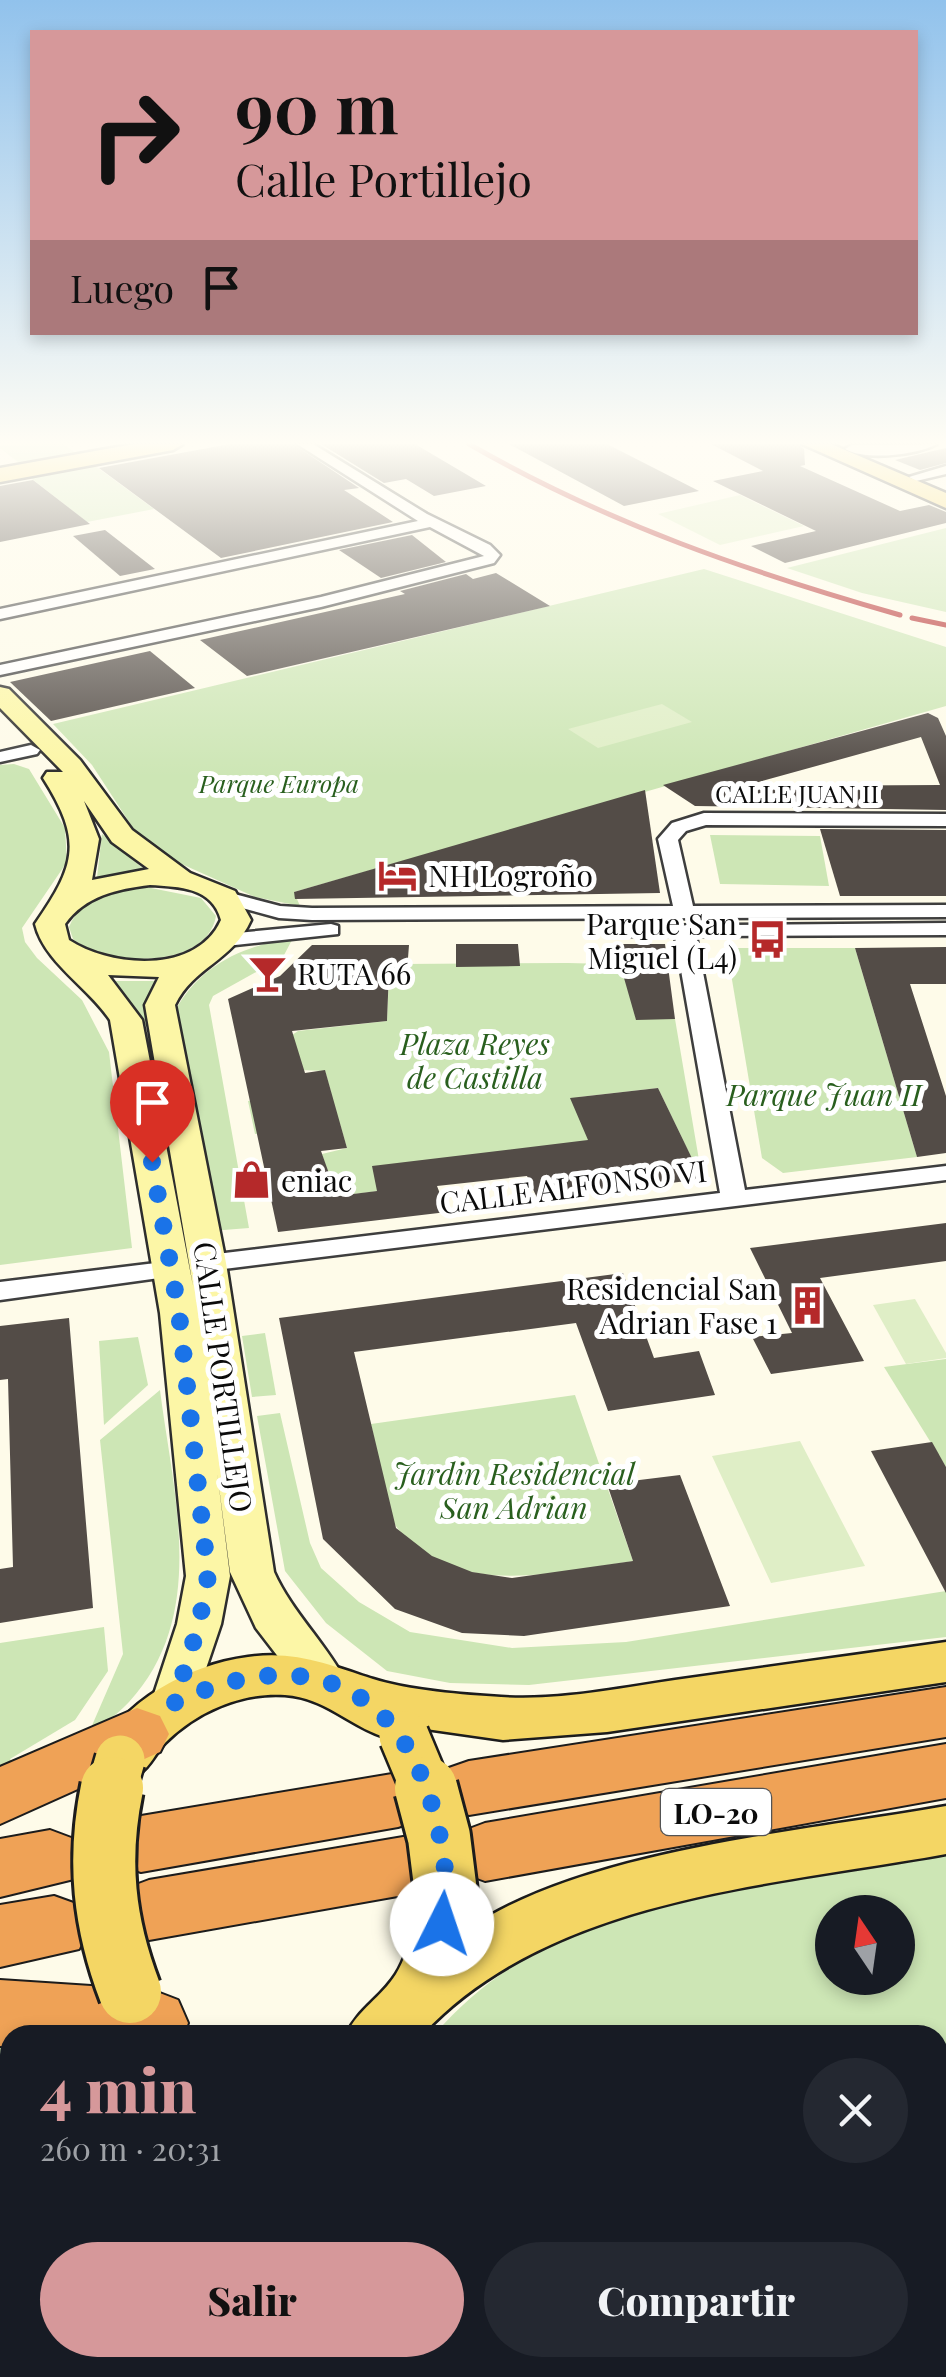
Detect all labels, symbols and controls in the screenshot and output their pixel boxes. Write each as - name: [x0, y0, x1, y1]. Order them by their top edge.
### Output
- text: 90 m: [235, 58, 399, 152]
- icon: right: [70, 70, 200, 200]
- text: Calle Portillejo: [235, 148, 532, 208]
- icon: arrive: [194, 260, 249, 315]
- text: Luego: [70, 262, 174, 313]
- park label: Parque Europa: [198, 766, 359, 799]
- street label: CALLE JUAN II: [715, 776, 879, 809]
- hotel icon: NH Logroño: [377, 854, 419, 896]
- place label: NH Logroño: [428, 855, 593, 895]
- place label: Parque San Miguel (L4): [586, 903, 737, 977]
- bus stop icon: Parque San Miguel (L4): [746, 919, 788, 961]
- bar icon: RUTA 66: [246, 952, 288, 994]
- place label: RUTA 66: [297, 953, 411, 993]
- park label: Plaza Reyes de Castilla: [399, 1023, 550, 1097]
- pin: [110, 1060, 195, 1163]
- park label: Parque Juan II: [725, 1074, 924, 1114]
- icon: arrive: [125, 1075, 180, 1130]
- street label: CALLE ALFONSO VI: [437, 1150, 709, 1222]
- shop icon: eniac: [230, 1159, 272, 1201]
- place label: eniac: [281, 1160, 352, 1200]
- street label: CALLE PORTILLEJO: [185, 1239, 263, 1515]
- place label: Residencial San Adrian Fase 1: [566, 1268, 777, 1342]
- building icon: Residencial San Adrian Fase 1: [786, 1284, 828, 1326]
- park label: Jardin Residencial San Adrian: [393, 1453, 636, 1527]
- road number: LO-20: [661, 1789, 771, 1835]
- position arrow: [390, 1872, 494, 1976]
- north arrow: [815, 1895, 915, 1995]
- map controls: [815, 1895, 915, 1995]
- text: 4 min: [40, 2048, 196, 2128]
- button: close: [803, 2058, 908, 2163]
- text: 260 m · 20:31: [40, 2126, 221, 2169]
- button: Salir: [40, 2242, 464, 2357]
- button: Compartir: [484, 2242, 908, 2357]

